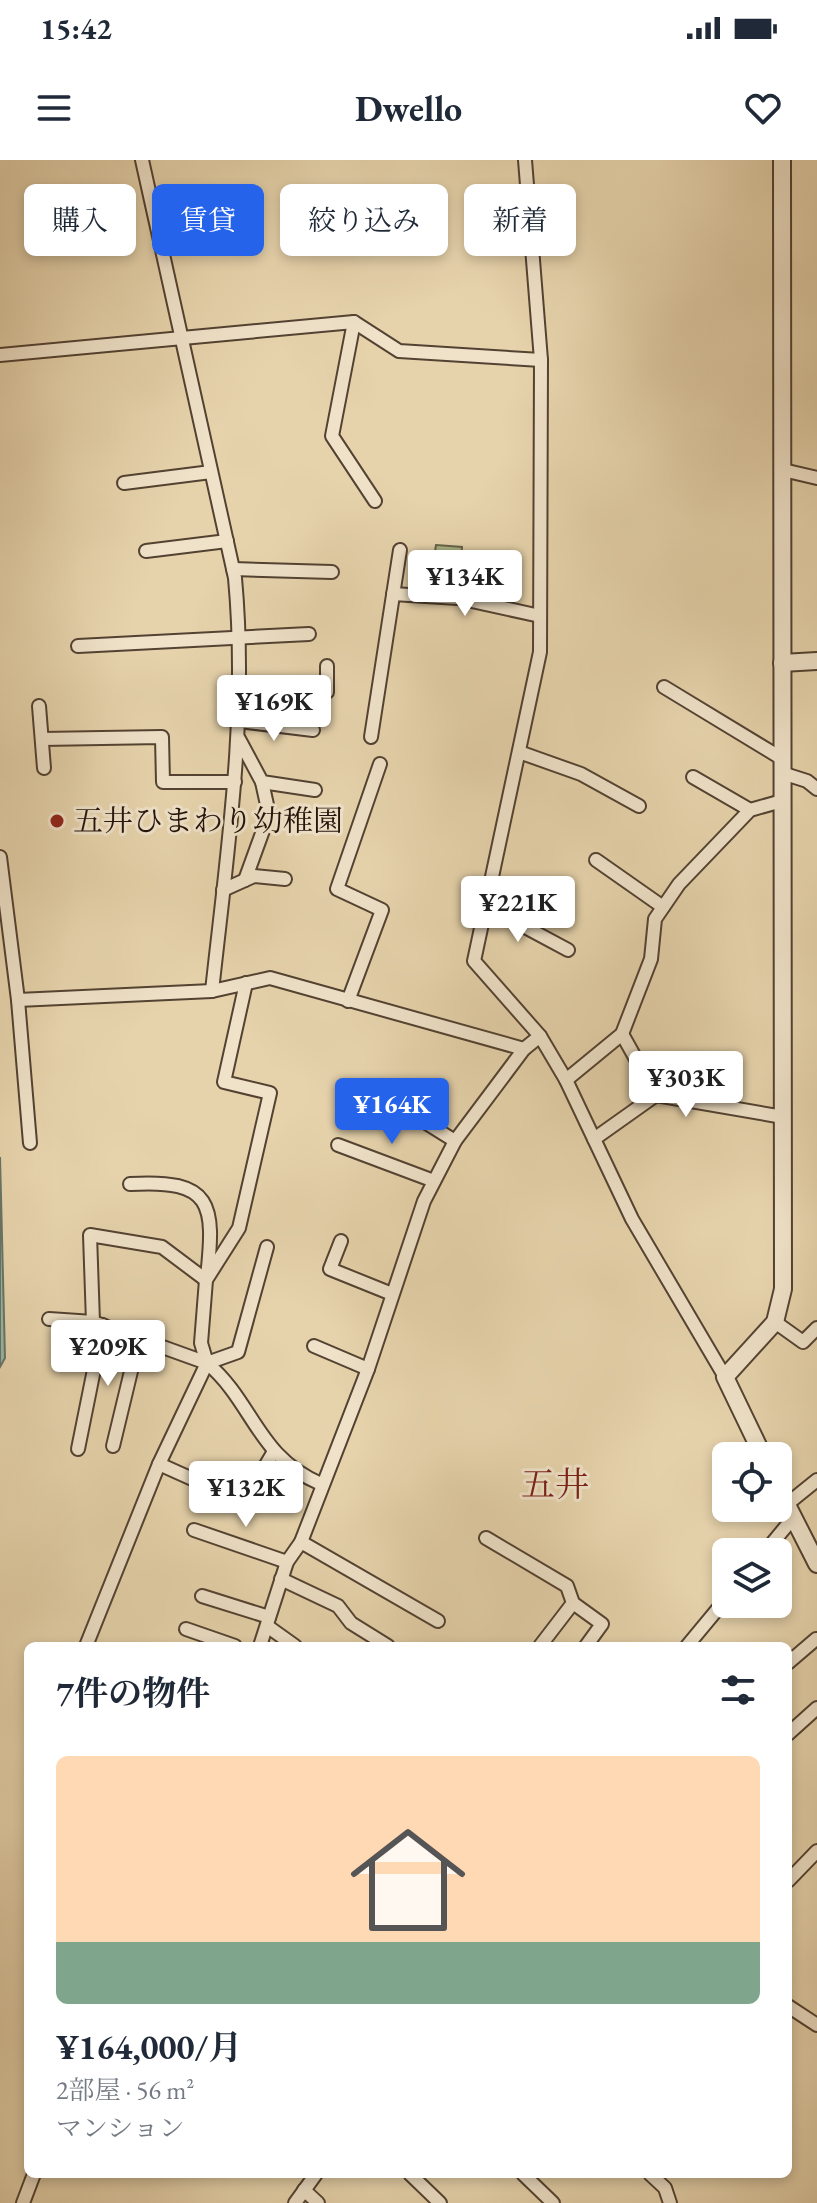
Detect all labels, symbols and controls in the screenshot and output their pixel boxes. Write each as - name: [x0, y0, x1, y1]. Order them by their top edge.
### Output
- text: 15:42: [40, 9, 112, 48]
- text: Dwello: [355, 85, 462, 132]
- icon: menu: [32, 86, 76, 130]
- icon: heart: [741, 86, 785, 130]
- chip: 購入: [24, 184, 136, 256]
- chip: 賃貸: [152, 184, 264, 256]
- chip: 絞り込み: [280, 184, 448, 256]
- chip: 新着: [464, 184, 576, 256]
- pin: ¥134K: [409, 550, 521, 618]
- text: ¥134K: [426, 559, 504, 593]
- pin: ¥169K: [218, 675, 330, 743]
- text: ¥169K: [235, 684, 313, 718]
- place label: 五井ひまわり幼稚園: [73, 801, 343, 840]
- marker: 五井ひまわり幼稚園: [48, 812, 66, 830]
- pin: ¥221K: [462, 876, 574, 944]
- text: ¥221K: [479, 885, 557, 919]
- pin: ¥303K: [630, 1051, 742, 1119]
- text: ¥303K: [647, 1060, 725, 1094]
- pin: ¥164K: [336, 1078, 448, 1146]
- text: ¥164K: [353, 1087, 431, 1121]
- pin: ¥209K: [52, 1320, 164, 1388]
- text: ¥209K: [69, 1329, 147, 1363]
- map controls: [712, 1442, 792, 1618]
- button: locate: [712, 1442, 792, 1522]
- pin: ¥132K: [190, 1461, 302, 1529]
- district label: 五井: [521, 1462, 589, 1506]
- text: ¥132K: [207, 1470, 285, 1504]
- button: layers: [712, 1538, 792, 1618]
- icon: filters: [716, 1668, 760, 1712]
- text: 7件の物件: [56, 1671, 210, 1715]
- icon: home: [336, 1808, 480, 1952]
- text: ¥164,000/月: [56, 2025, 242, 2069]
- text: 2部屋 · 56 m²: [56, 2073, 194, 2107]
- text: マンション: [56, 2111, 185, 2145]

